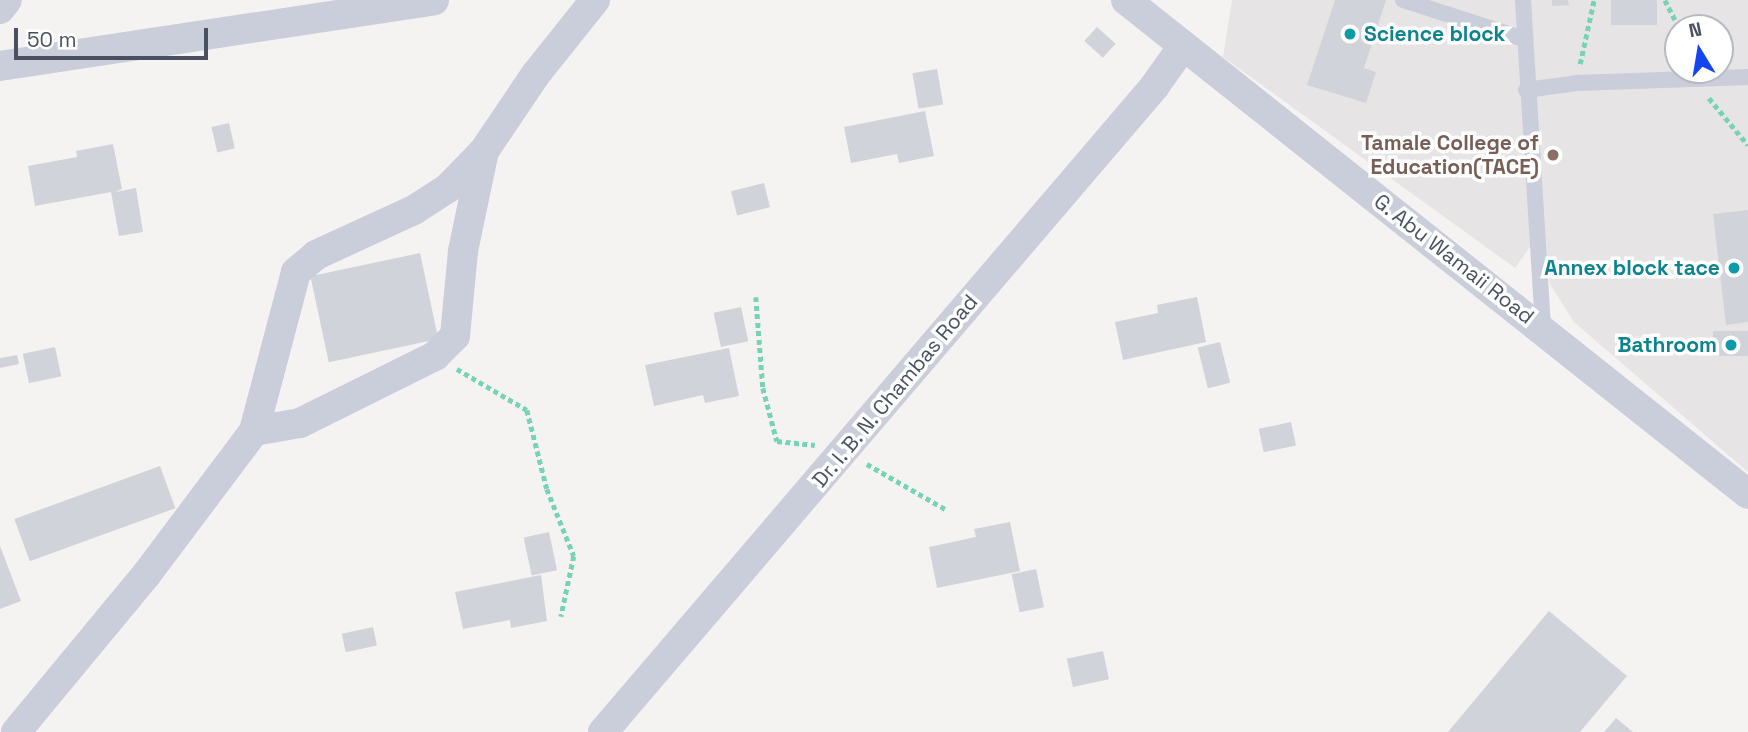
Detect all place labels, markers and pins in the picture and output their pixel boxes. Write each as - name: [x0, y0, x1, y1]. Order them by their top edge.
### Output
- place label: Science block: [1364, 21, 1505, 47]
- marker: Science block: [1342, 26, 1358, 42]
- place label: Tamale College of Education(TACE): [1361, 130, 1539, 180]
- marker: Tamale College of Education(TACE): [1545, 147, 1561, 163]
- place label: Annex block tace: [1544, 255, 1720, 281]
- marker: Annex block tace: [1726, 260, 1742, 276]
- place label: Bathroom: [1618, 332, 1717, 358]
- marker: Bathroom: [1723, 337, 1739, 353]

